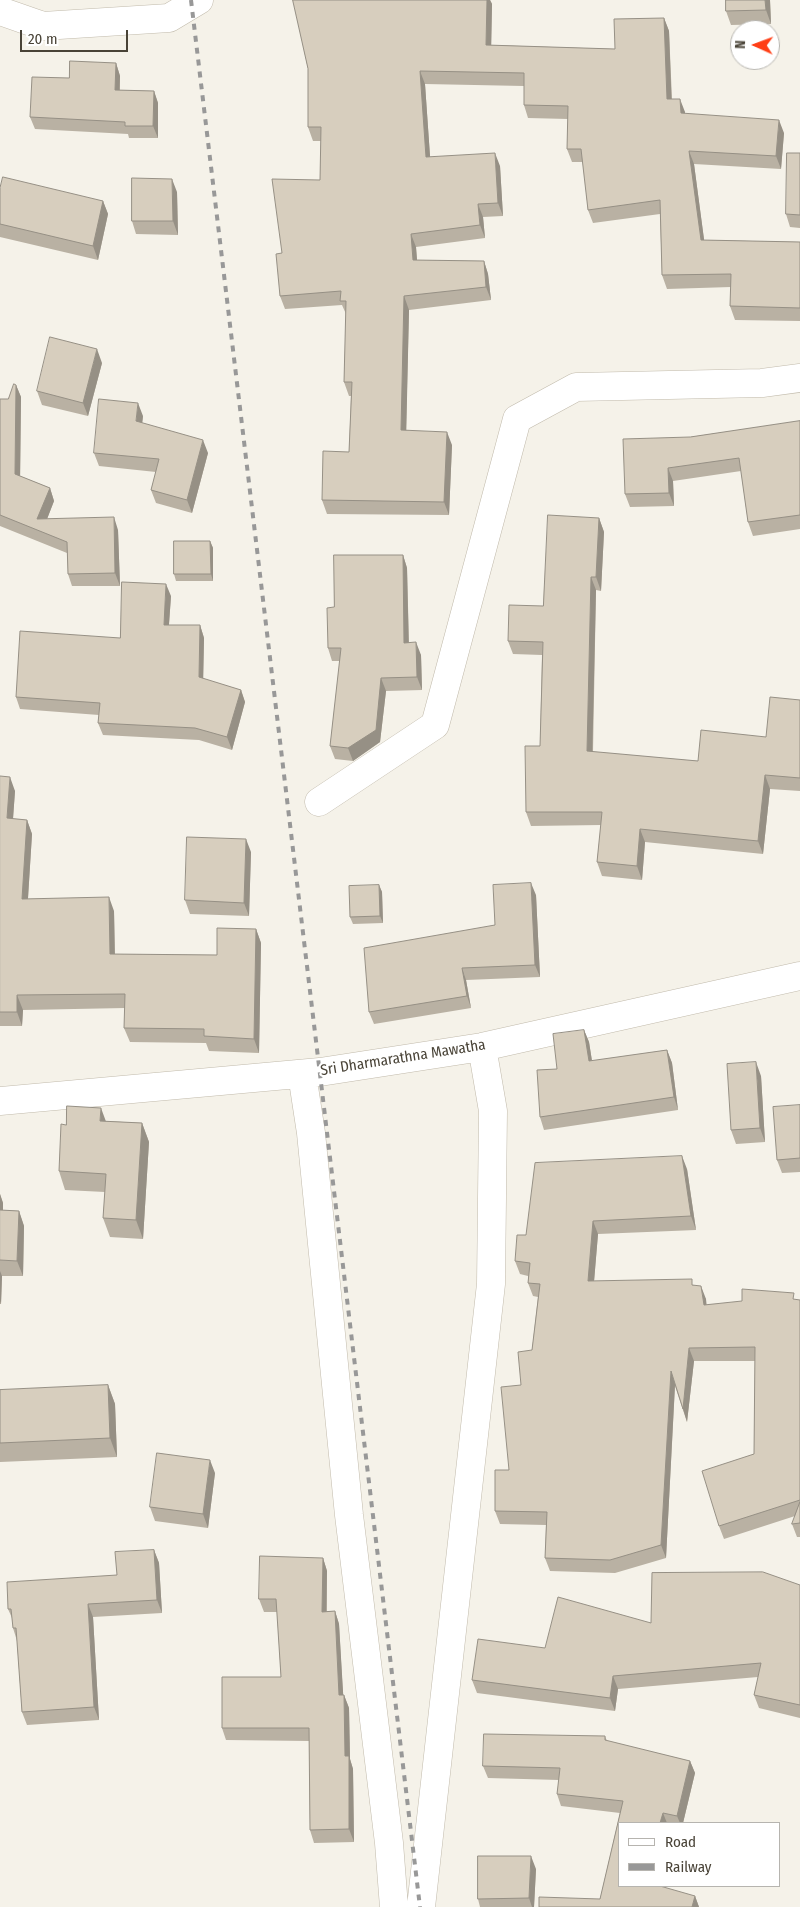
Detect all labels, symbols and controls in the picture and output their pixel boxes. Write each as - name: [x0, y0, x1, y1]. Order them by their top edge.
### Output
- scale bar: [22, 20, 130, 52]
- north arrow: [730, 20, 780, 70]
- text: 20 m: [28, 30, 58, 48]
- text: N: [732, 40, 749, 49]
- street label: Sri Dharmarathna Mawatha: [319, 1036, 487, 1080]
- legend: [618, 1822, 780, 1887]
- text: Road: [665, 1833, 696, 1851]
- text: Railway: [665, 1858, 712, 1876]

